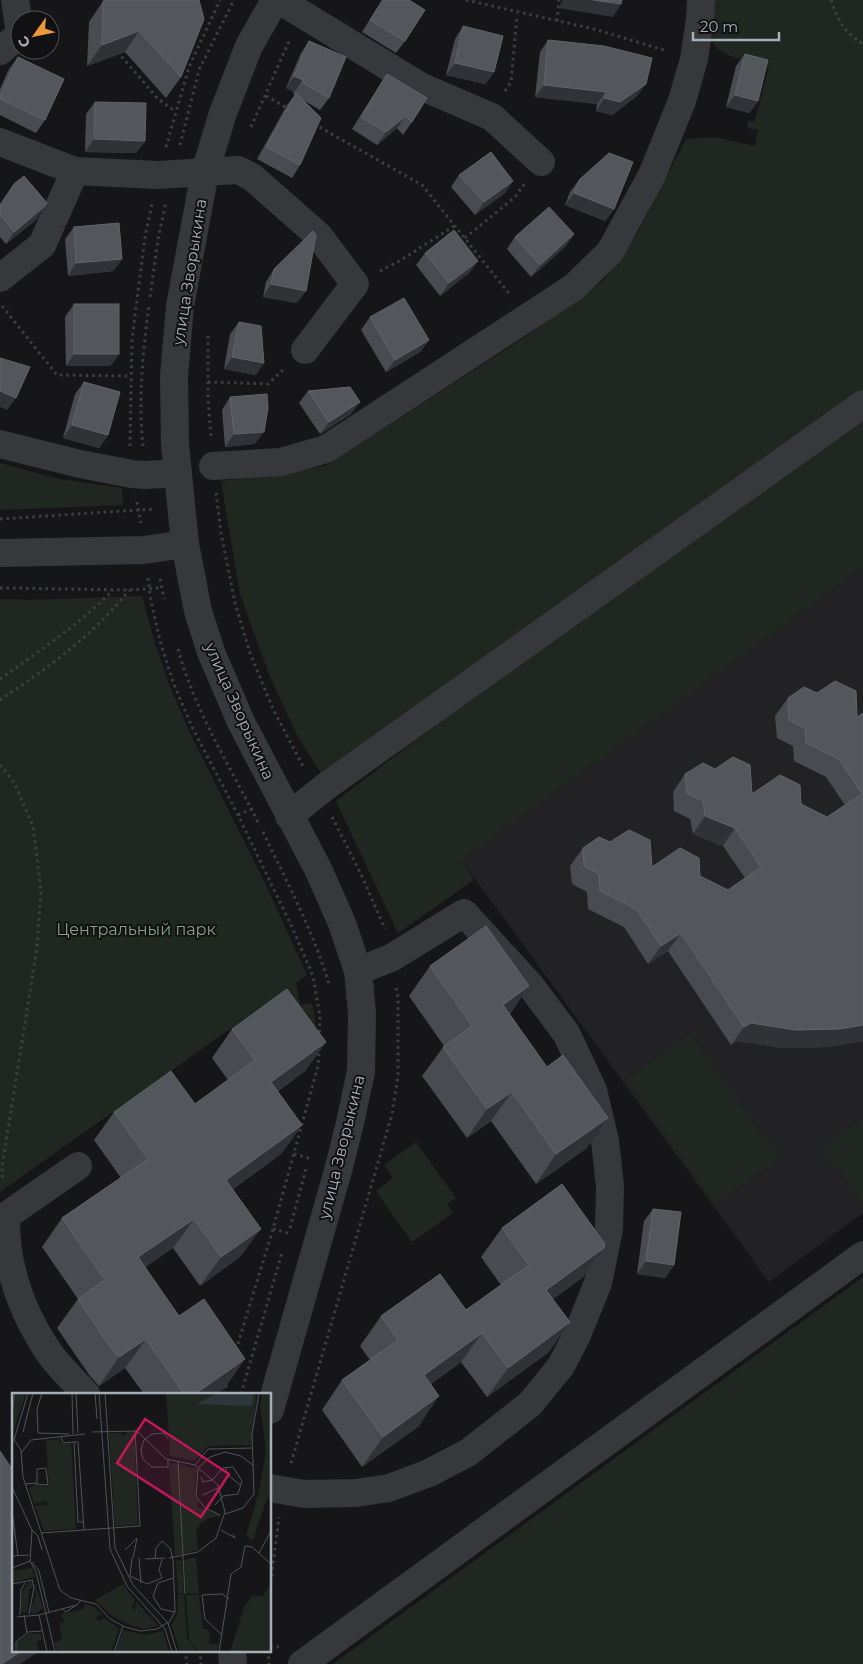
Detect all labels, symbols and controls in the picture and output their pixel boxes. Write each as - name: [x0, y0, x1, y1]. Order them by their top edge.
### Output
- north arrow: [10, 10, 60, 60]
- scale bar: [693, 10, 779, 42]
- text: 20 m: [700, 17, 738, 36]
- text: С: [14, 33, 34, 51]
- street label: улица Зворыкина: [168, 198, 210, 348]
- street label: улица Зворыкина: [200, 639, 278, 783]
- park label: Центральный парк: [56, 920, 216, 939]
- street label: улица Зворыкина: [314, 1073, 369, 1222]
- inset map: [12, 1393, 271, 1652]

